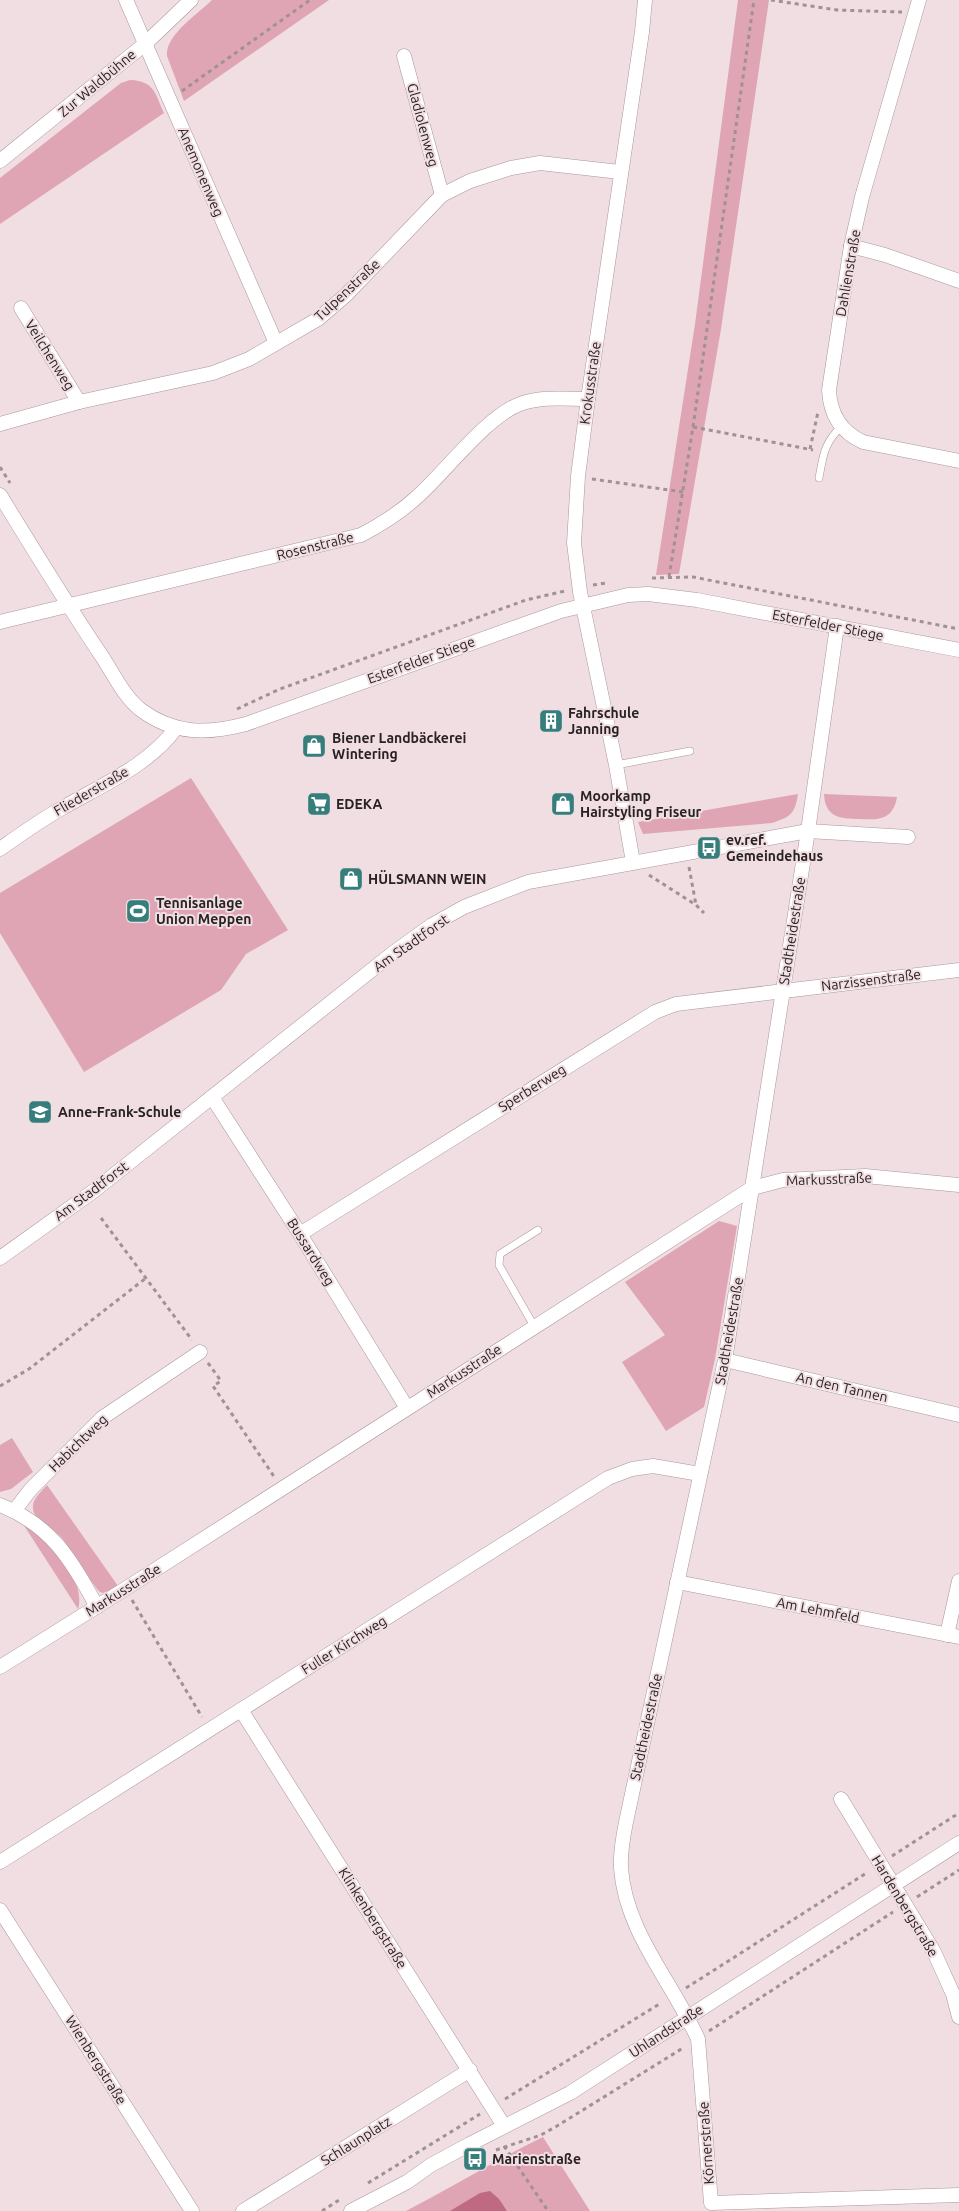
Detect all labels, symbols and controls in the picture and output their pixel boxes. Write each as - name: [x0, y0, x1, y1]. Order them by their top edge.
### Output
- street label: Zur Waldbühne: [55, 46, 139, 120]
- street label: Gladiolenweg: [404, 81, 442, 169]
- street label: Anemonenweg: [175, 125, 227, 219]
- street label: Dahlienstraße: [832, 228, 864, 318]
- street label: Tulpenstraße: [311, 256, 383, 324]
- street label: Veilchenweg: [22, 317, 78, 393]
- street label: Krokusstraße: [576, 341, 604, 425]
- street label: Rosenstraße: [275, 529, 355, 563]
- street label: Esterfelder Stiege: [771, 606, 885, 644]
- street label: Esterfelder Stiege: [365, 633, 477, 687]
- place label: Fahrschule Janning: [568, 705, 639, 737]
- building icon: Fahrschule Janning: [538, 708, 564, 734]
- place label: Biener Landbäckerei Wintering: [332, 730, 467, 762]
- shop icon: Biener Landbäckerei Wintering: [301, 733, 327, 759]
- street label: Fliederstraße: [51, 763, 131, 819]
- place label: Moorkamp Hairstyling Friseur: [580, 788, 702, 820]
- supermarket icon: EDEKA: [306, 791, 332, 817]
- shop icon: Moorkamp Hairstyling Friseur: [550, 791, 576, 817]
- place label: EDEKA: [336, 796, 383, 812]
- place label: ev.ref. Gemeindehaus: [726, 832, 823, 864]
- bus stop icon: ev.ref. Gemeindehaus: [696, 835, 722, 861]
- shop icon: HÜLSMANN WEIN: [338, 866, 364, 892]
- place label: HÜLSMANN WEIN: [368, 870, 487, 887]
- street label: Stadtheidestraße: [776, 876, 808, 986]
- place label: Tennisanlage Union Meppen: [156, 895, 251, 927]
- sports icon: Tennisanlage Union Meppen: [125, 898, 151, 924]
- street label: Am Stadtforst: [370, 911, 452, 975]
- street label: Narzissenstraße: [820, 966, 922, 994]
- street label: Sperberweg: [495, 1061, 569, 1115]
- school or university icon: Anne-Frank-Schule: [27, 1099, 53, 1125]
- place label: Anne-Frank-Schule: [58, 1104, 181, 1120]
- street label: Am Stadtforst: [51, 1158, 132, 1224]
- street label: Markusstraße: [786, 1170, 872, 1188]
- street label: Bussardweg: [284, 1215, 338, 1289]
- street label: Stadtheidestraße: [712, 1276, 746, 1386]
- street label: Markusstraße: [424, 1341, 504, 1401]
- street label: An den Tannen: [795, 1369, 889, 1405]
- street label: Habichtweg: [45, 1411, 111, 1475]
- street label: Markusstraße: [82, 1560, 164, 1620]
- street label: Am Lehmfeld: [775, 1594, 861, 1626]
- street label: Fuller Kirchweg: [298, 1612, 390, 1678]
- street label: Stadtheidestraße: [627, 1672, 665, 1782]
- street label: Hardenbergstraße: [868, 1852, 942, 1960]
- street label: Klinkenbergstraße: [336, 1865, 410, 1971]
- street label: Uhlandstraße: [626, 2001, 706, 2061]
- street label: Wienbergstraße: [62, 2013, 130, 2107]
- street label: Körnerstraße: [695, 2101, 717, 2185]
- street label: Schlaunplatz: [318, 2113, 394, 2169]
- bus stop icon: Marienstraße: [462, 2146, 488, 2172]
- place label: Marienstraße: [492, 2151, 581, 2167]

